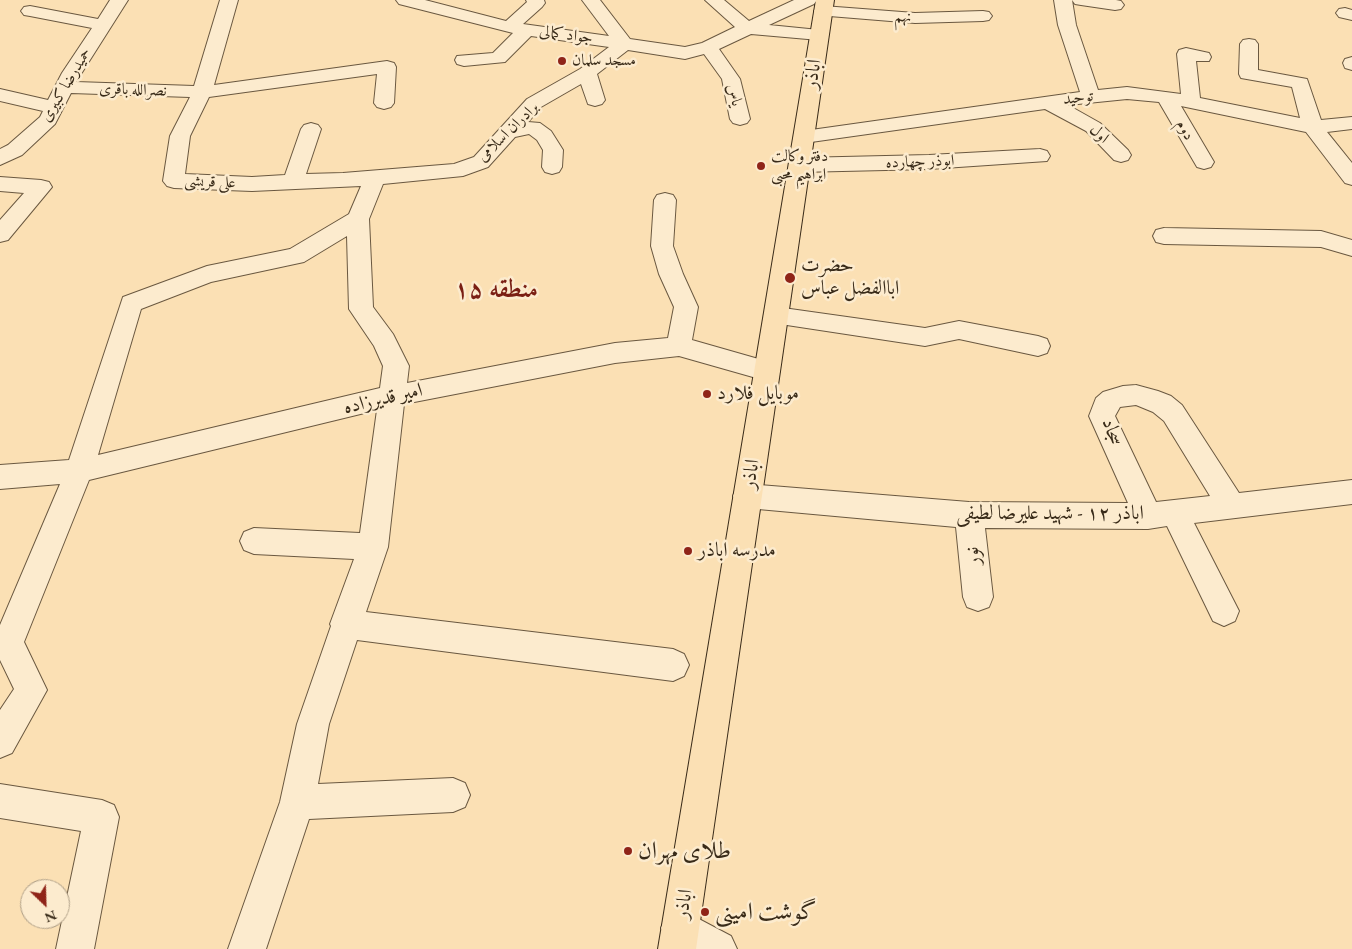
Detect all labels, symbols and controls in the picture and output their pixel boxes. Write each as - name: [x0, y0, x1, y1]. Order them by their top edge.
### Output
- street label: نهم: [894, 7, 912, 27]
- street label: جواد کمالی: [538, 22, 594, 48]
- street label: حمیدرضا کبیری: [36, 44, 96, 126]
- place label: مسجد سلمان: [572, 51, 636, 71]
- marker: مسجد سلمان: [556, 55, 568, 67]
- street label: اباذر: [799, 57, 827, 91]
- street label: نصرالله باقری: [99, 79, 167, 101]
- street label: یاس: [722, 82, 746, 108]
- street label: توحید: [1062, 87, 1094, 109]
- street label: برادران اسلامی: [473, 98, 543, 166]
- street label: دوم: [1171, 116, 1199, 144]
- street label: اول: [1085, 120, 1113, 148]
- place label: دفتر وکالت ابراهیم محبی: [771, 147, 828, 185]
- street label: ابوذر چهارده: [885, 151, 955, 173]
- marker: دفتر وکالت ابراهیم محبی: [755, 160, 767, 172]
- street label: علی قریشی: [184, 171, 236, 193]
- place label: حضرت اباالفضل عباس: [801, 254, 899, 301]
- marker: حضرت اباالفضل عباس: [783, 271, 797, 285]
- district label: منطقه ۱۵: [454, 275, 538, 305]
- street label: امیر قدیرزاده: [341, 378, 425, 420]
- place label: موبایل فلارد: [717, 382, 799, 406]
- marker: موبایل فلارد: [701, 388, 713, 400]
- street label: سجاد: [1096, 415, 1128, 449]
- street label: اباذر: [737, 457, 765, 491]
- street label: اباذر ۱۲ - شهید علیرضا لطیفی: [956, 502, 1144, 526]
- place label: مدرسه اباذر: [698, 539, 776, 563]
- marker: مدرسه اباذر: [682, 545, 694, 557]
- street label: نور: [960, 545, 986, 567]
- place label: طلای مهران: [638, 837, 731, 865]
- marker: طلای مهران: [622, 845, 634, 857]
- north arrow: [20, 879, 70, 929]
- street label: اباذر: [670, 887, 698, 921]
- place label: گوشت امینی: [715, 898, 817, 926]
- text: N: [42, 906, 60, 927]
- marker: گوشت امینی: [699, 906, 711, 918]

